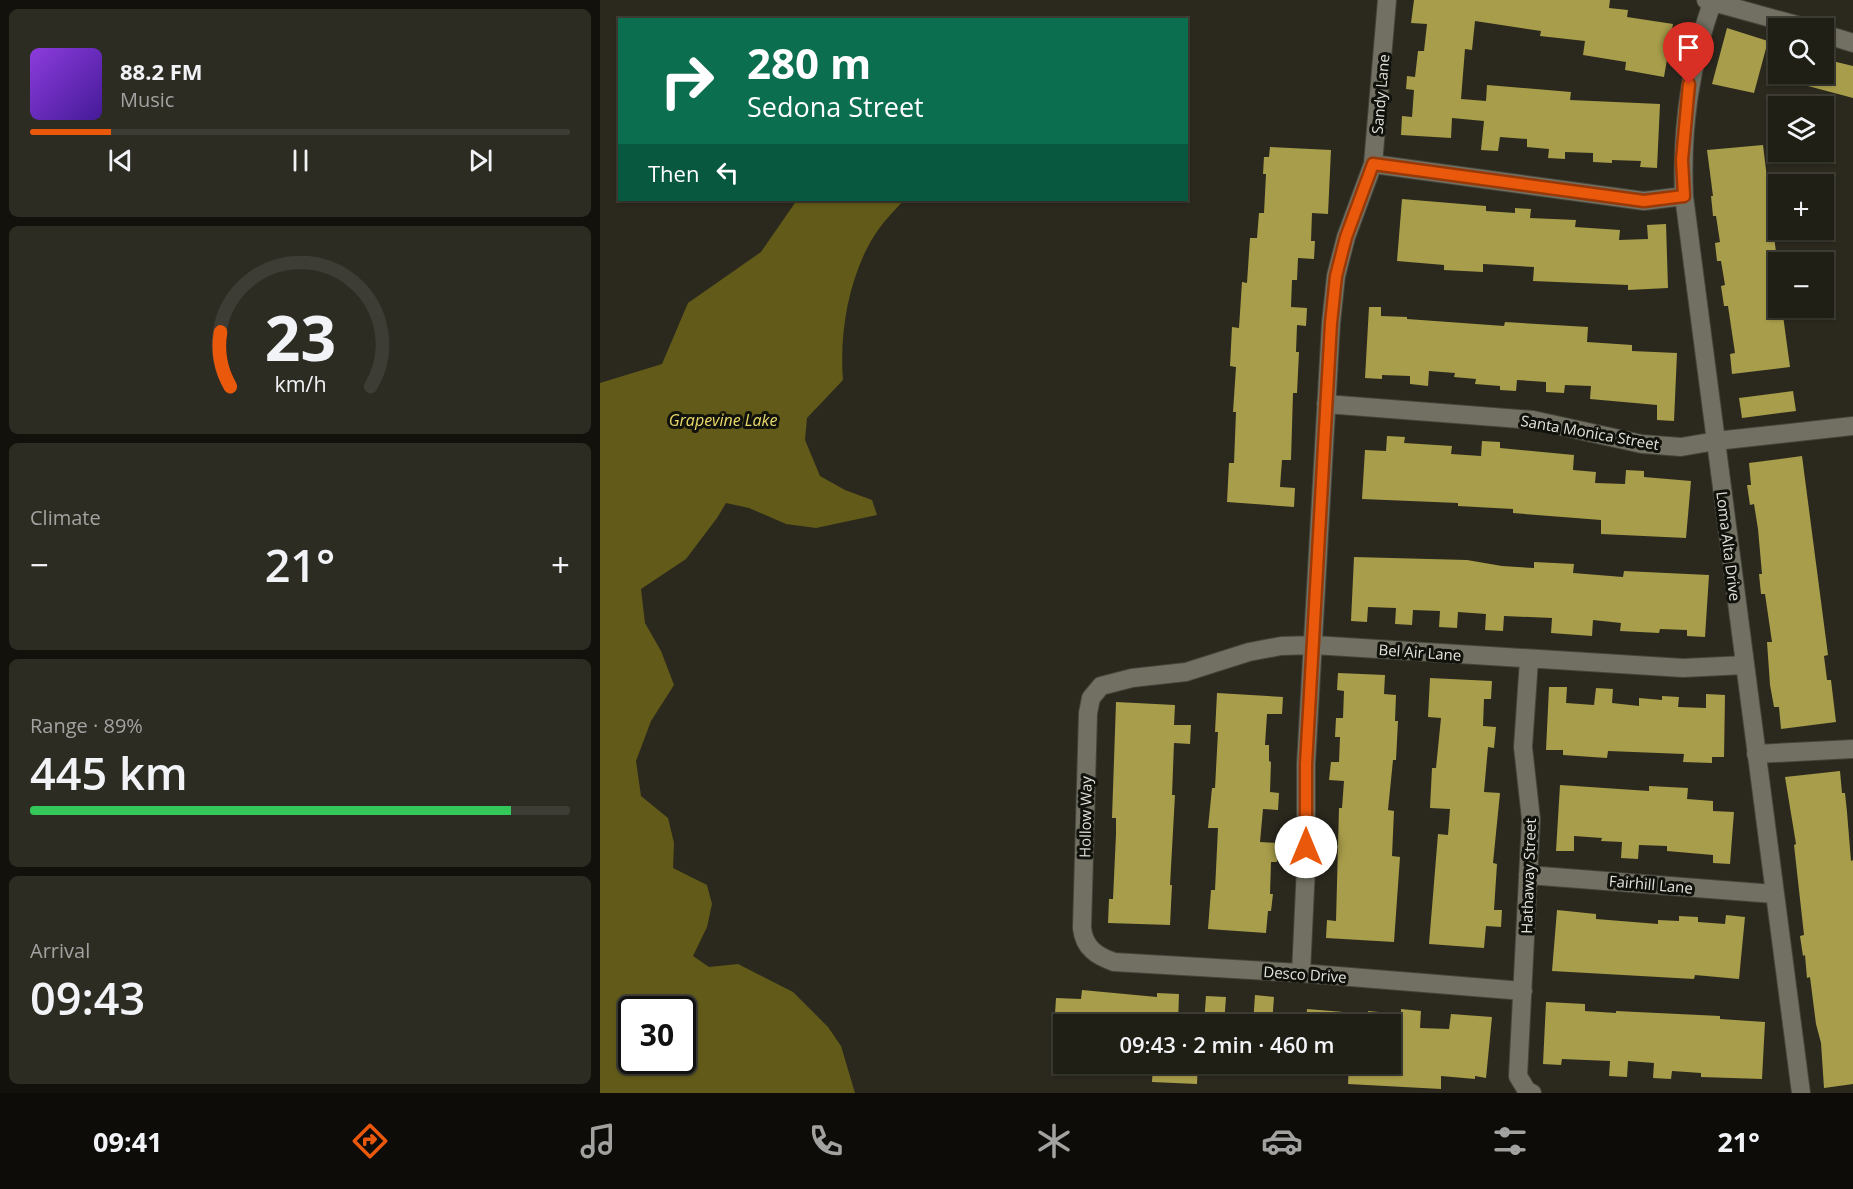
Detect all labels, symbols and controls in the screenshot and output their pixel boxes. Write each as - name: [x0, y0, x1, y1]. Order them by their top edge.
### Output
- map controls: [1768, 18, 1834, 318]
- button: search: [1768, 18, 1834, 84]
- pin: [1663, 22, 1714, 84]
- icon: arrive: [1672, 31, 1705, 64]
- text: 280 m: [747, 34, 871, 91]
- icon: right: [648, 42, 726, 120]
- street label: Sandy Lane: [1367, 53, 1393, 135]
- text: 88.2 FM: [120, 56, 203, 86]
- text: Music: [120, 86, 174, 113]
- text: Sedona Street: [747, 88, 924, 125]
- button: layers: [1768, 96, 1834, 162]
- icon: previous: [104, 144, 137, 177]
- icon: pause: [284, 144, 317, 177]
- icon: next: [464, 144, 497, 177]
- icon: left: [711, 156, 744, 189]
- text: Then: [648, 158, 699, 188]
- button: +: [1768, 174, 1834, 240]
- button: −: [1768, 252, 1834, 318]
- text: 23: [264, 294, 336, 379]
- text: km/h: [274, 369, 326, 398]
- water label: Grapevine Lake: [669, 409, 777, 431]
- street label: Santa Monica Street: [1519, 410, 1661, 454]
- street label: Loma Alta Drive: [1712, 490, 1746, 602]
- text: Climate: [30, 504, 101, 531]
- text: 21°: [265, 534, 335, 595]
- text: −: [30, 542, 49, 587]
- text: +: [551, 542, 570, 587]
- street label: Bel Air Lane: [1378, 639, 1462, 665]
- text: Range · 89%: [30, 712, 143, 739]
- text: 445 km: [30, 742, 188, 803]
- street label: Hollow Way: [1074, 775, 1096, 858]
- position arrow: [1274, 815, 1338, 879]
- street label: Hathaway Street: [1516, 818, 1540, 934]
- street label: Fairhill Lane: [1608, 870, 1694, 898]
- text: Arrival: [30, 937, 90, 964]
- street label: Desco Drive: [1263, 961, 1347, 987]
- text: 09:43: [30, 967, 145, 1028]
- speed limit sign: 30: [618, 996, 696, 1074]
- text: 09:43 · 2 min · 460 m: [1119, 1029, 1335, 1059]
- icon: directions: [349, 1120, 391, 1162]
- icon: music: [577, 1120, 619, 1162]
- icon: phone: [805, 1120, 847, 1162]
- icon: climate: [1033, 1120, 1075, 1162]
- icon: car: [1261, 1120, 1303, 1162]
- icon: filters: [1489, 1120, 1531, 1162]
- text: 09:41: [93, 1123, 163, 1160]
- text: 21°: [1717, 1123, 1760, 1160]

